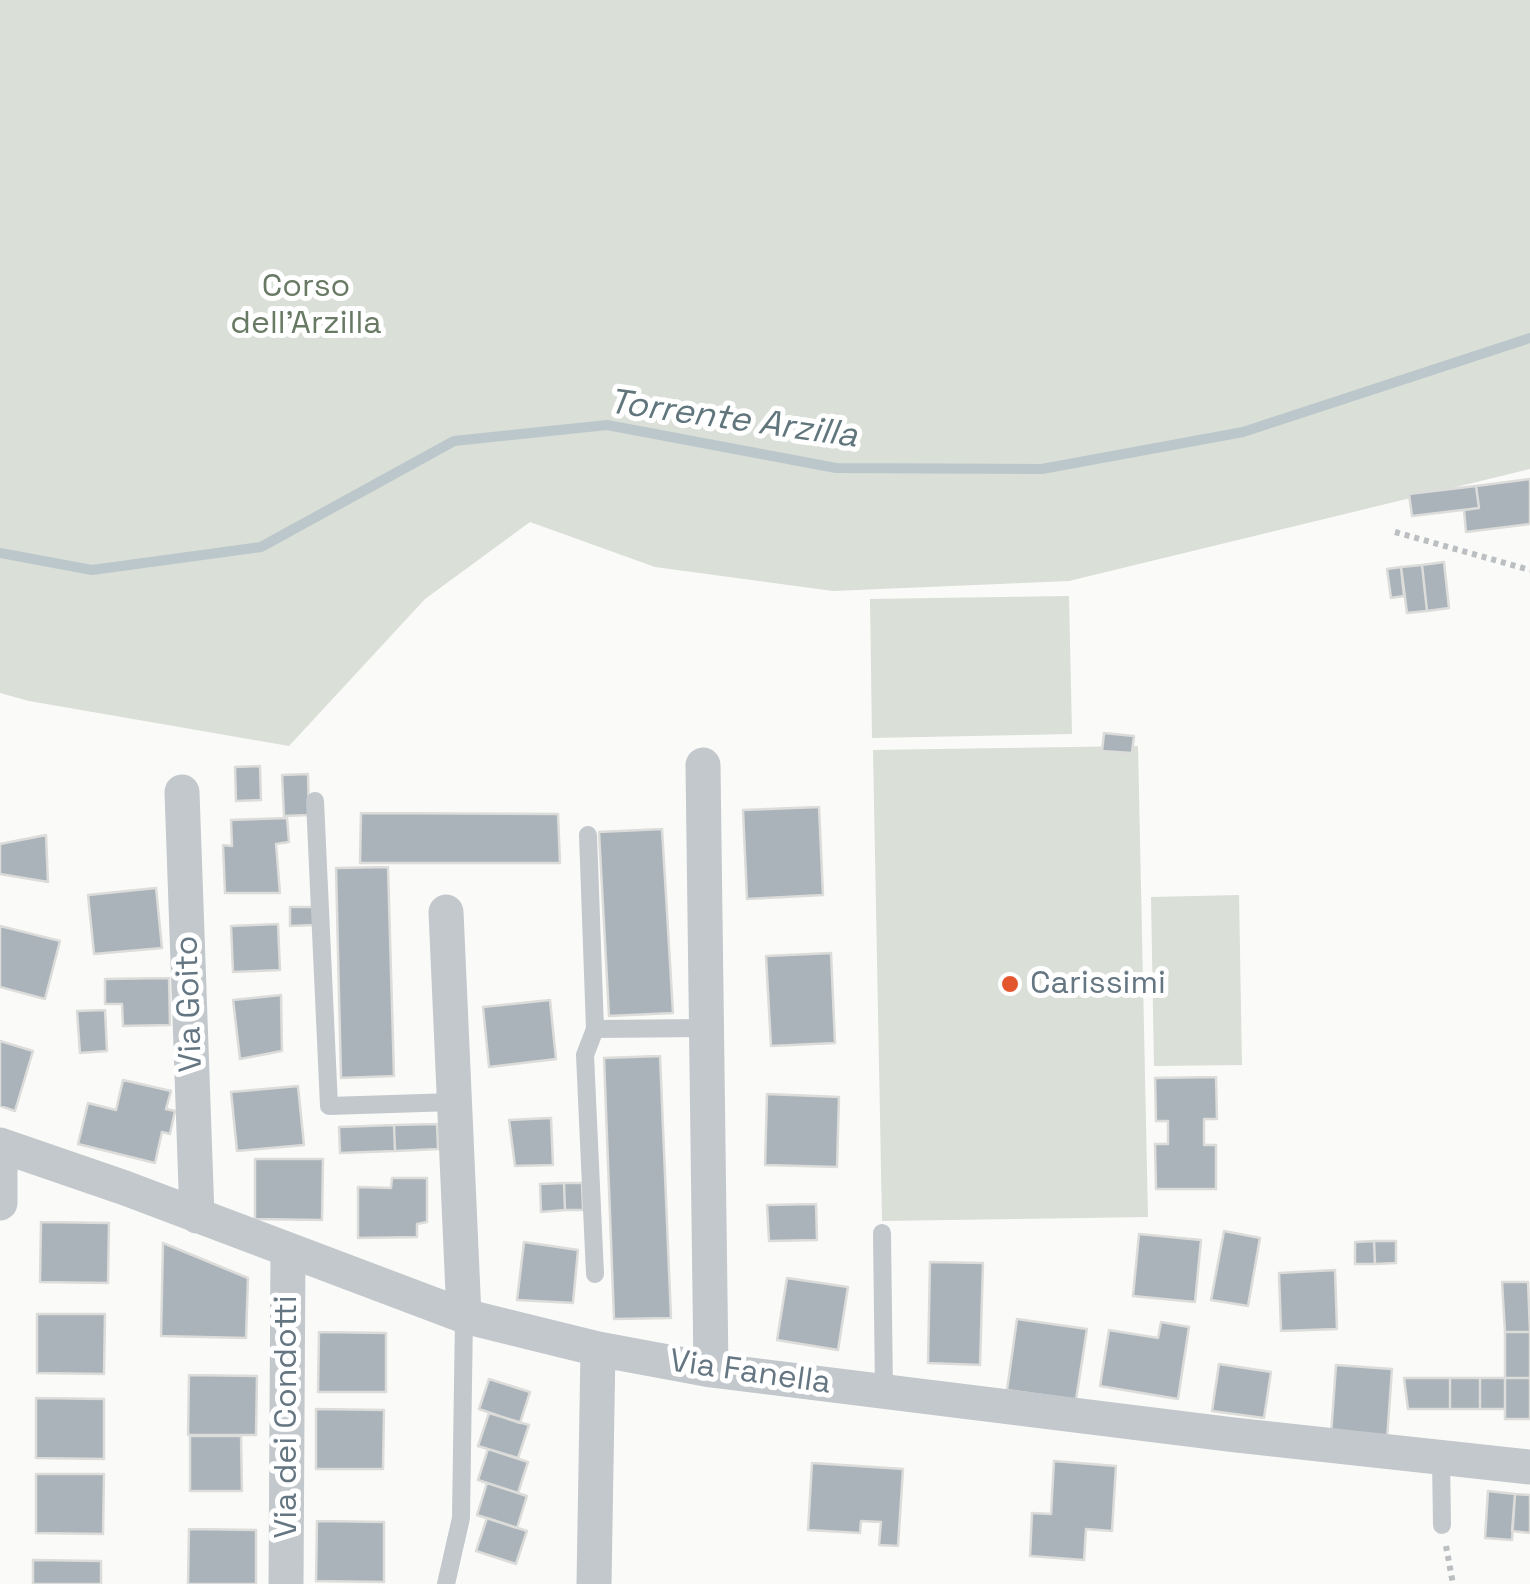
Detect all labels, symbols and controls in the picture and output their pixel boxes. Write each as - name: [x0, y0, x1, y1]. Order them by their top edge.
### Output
- park label: Corso dell'Arzilla: [230, 268, 382, 343]
- water label: Torrente Arzilla: [606, 382, 860, 458]
- street label: Via Goito: [168, 935, 212, 1073]
- place label: Carissimi: [1030, 965, 1166, 1003]
- marker: Carissimi: [999, 973, 1021, 995]
- street label: Via dei Condotti: [268, 1295, 306, 1539]
- street label: Via Fanella: [667, 1343, 833, 1403]

